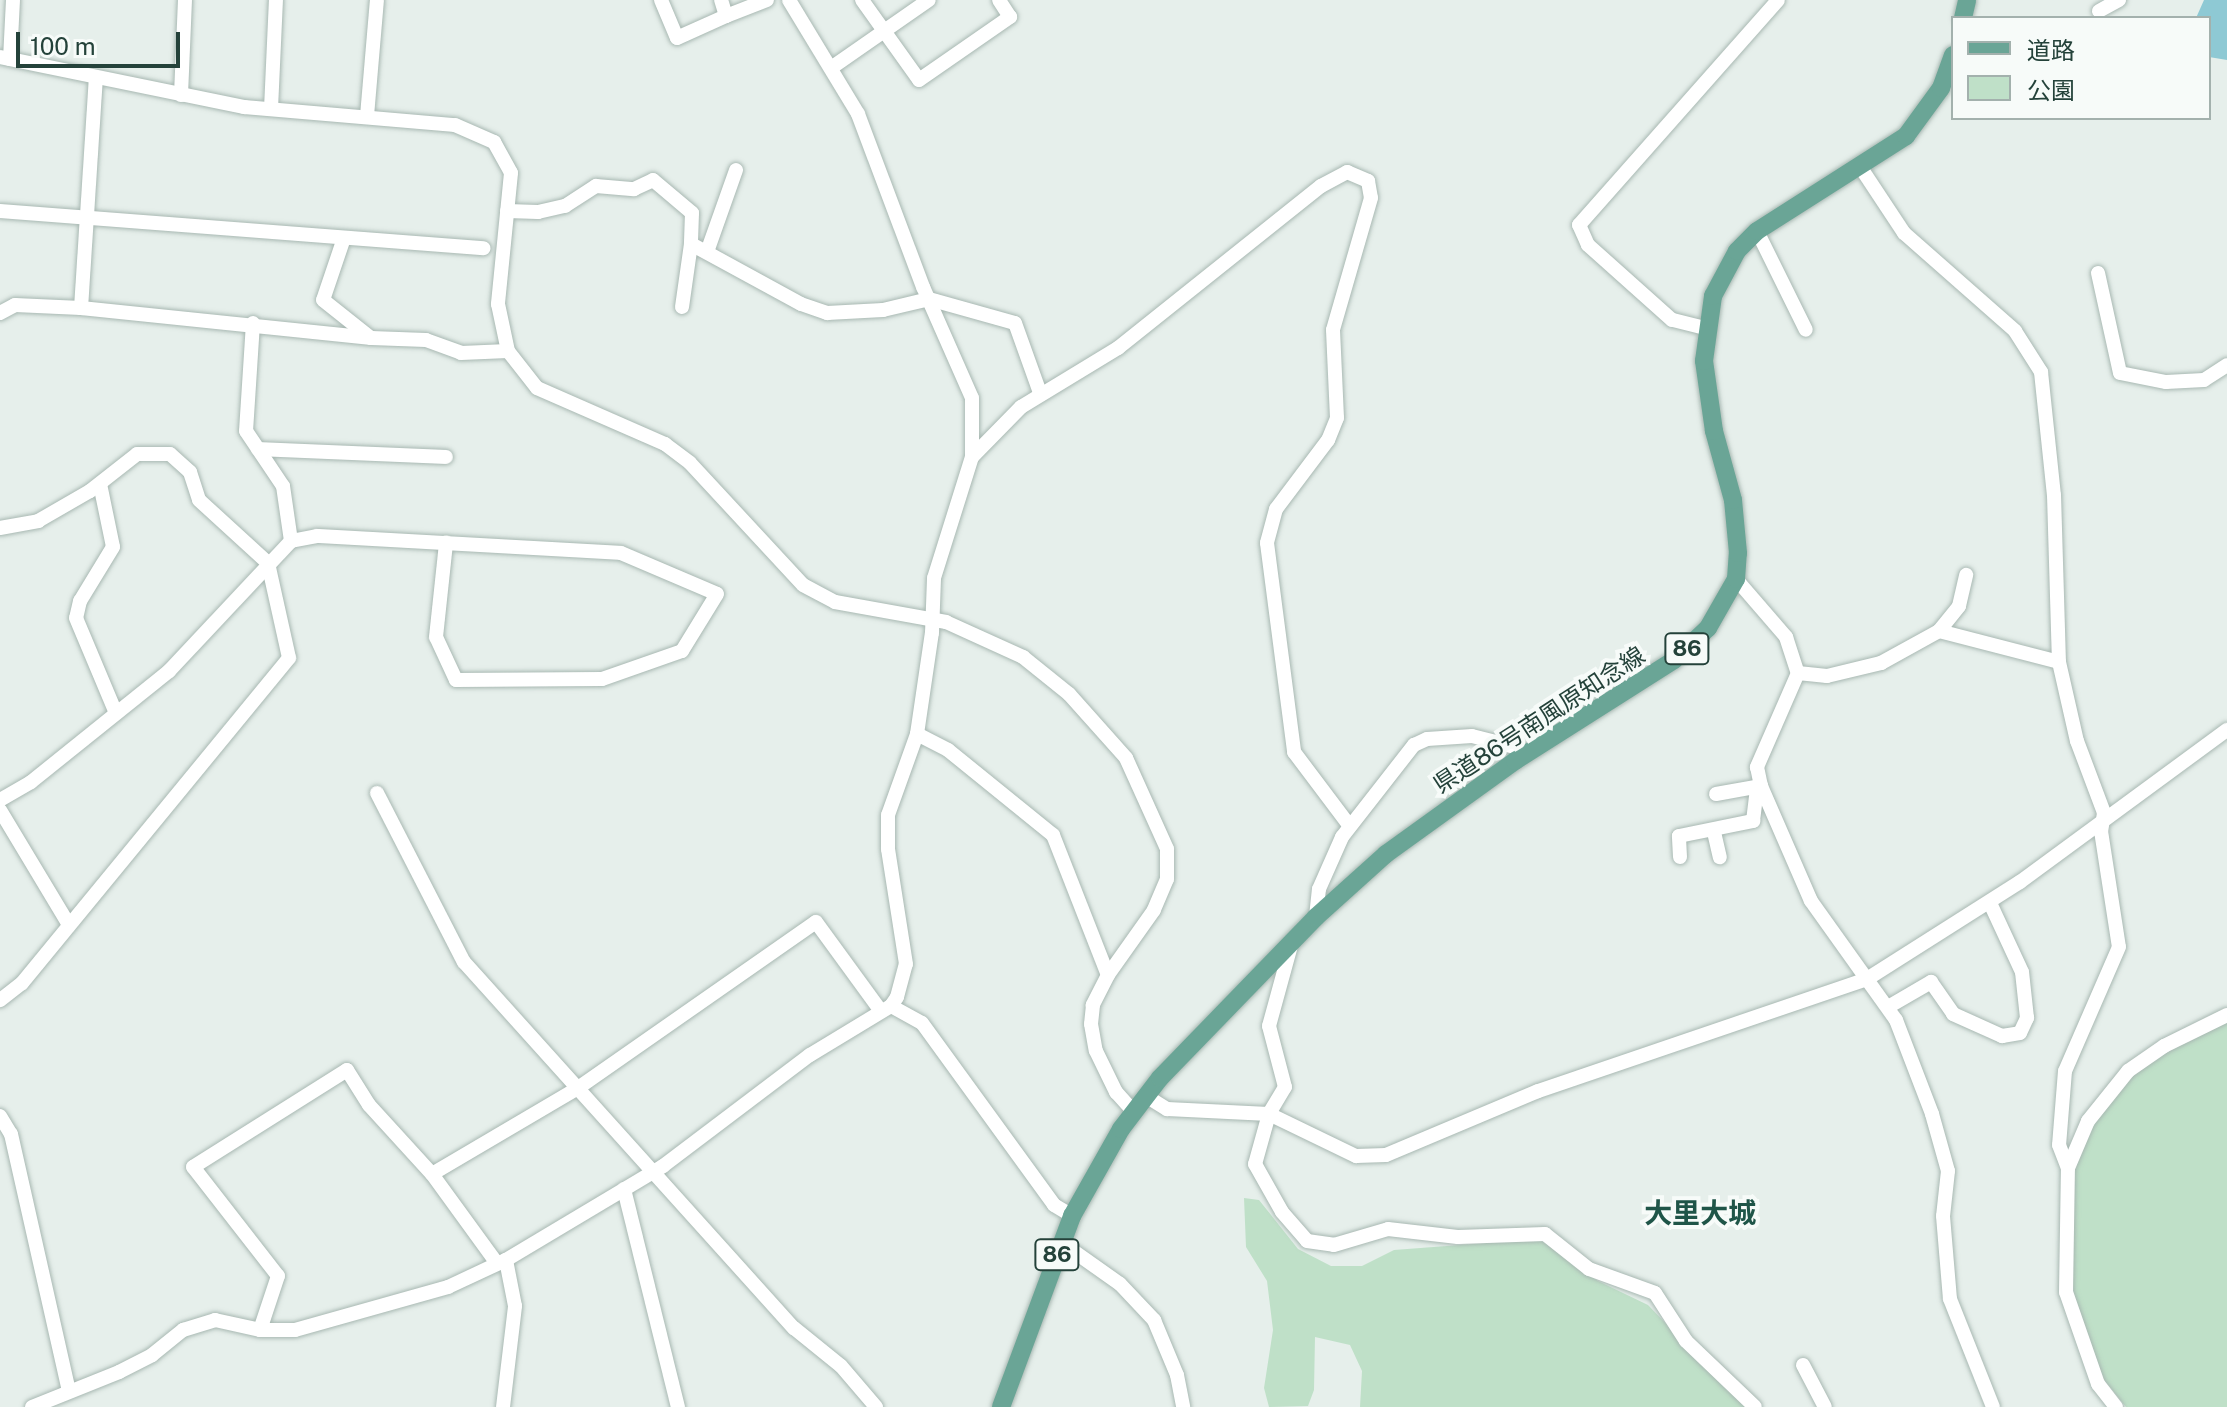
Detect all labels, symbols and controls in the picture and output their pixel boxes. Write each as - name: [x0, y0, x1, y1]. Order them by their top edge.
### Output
- scale bar: [20, 16, 184, 66]
- legend: [1951, 16, 2211, 120]
- text: 100 m: [30, 32, 96, 60]
- text: 道路: [2027, 36, 2075, 64]
- text: 公園: [2027, 76, 2075, 104]
- road number: 86: [1663, 631, 1711, 667]
- street label: 県道86号南風原知念線: [1428, 641, 1650, 799]
- district label: 大里大城: [1644, 1196, 1756, 1230]
- road number: 86: [1033, 1237, 1081, 1273]

